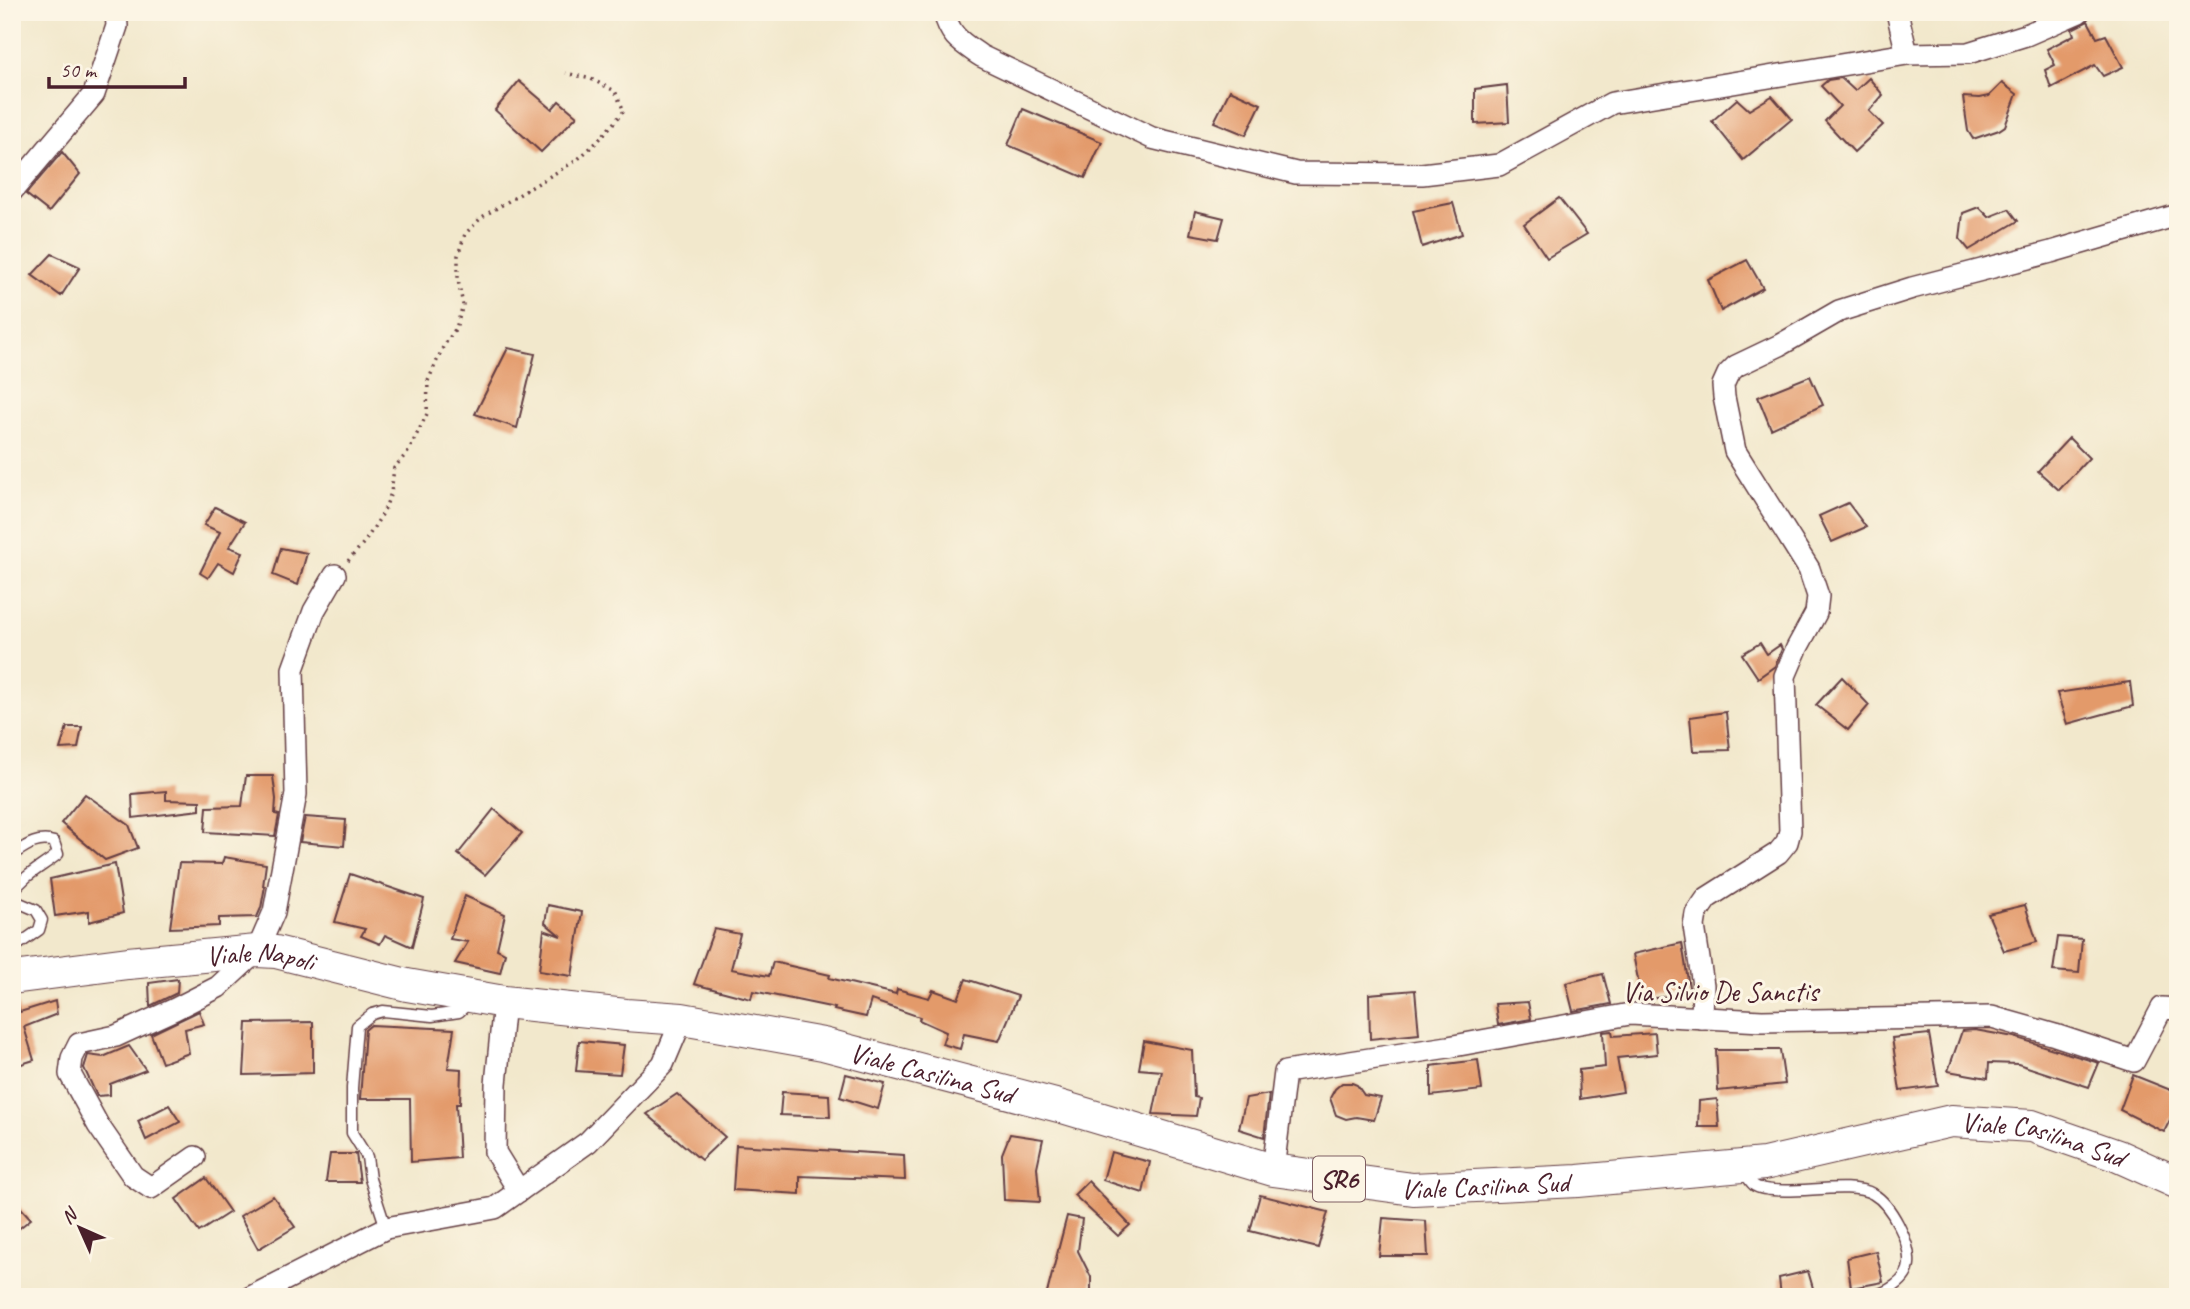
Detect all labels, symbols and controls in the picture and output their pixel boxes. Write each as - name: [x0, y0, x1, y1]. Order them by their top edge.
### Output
- scale bar: [49, 46, 186, 90]
- text: 50 m: [60, 57, 98, 83]
- street label: Viale Napoli: [204, 934, 322, 979]
- street label: Via Silvio De Sanctis: [1622, 974, 1820, 1009]
- street label: Viale Casilina Sud: [846, 1034, 1022, 1112]
- street label: Viale Casilina Sud: [1960, 1104, 2134, 1176]
- road number: SR6: [1313, 1156, 1365, 1202]
- street label: Viale Casilina Sud: [1399, 1164, 1574, 1207]
- north arrow: [46, 1194, 116, 1264]
- text: N: [56, 1202, 84, 1229]

